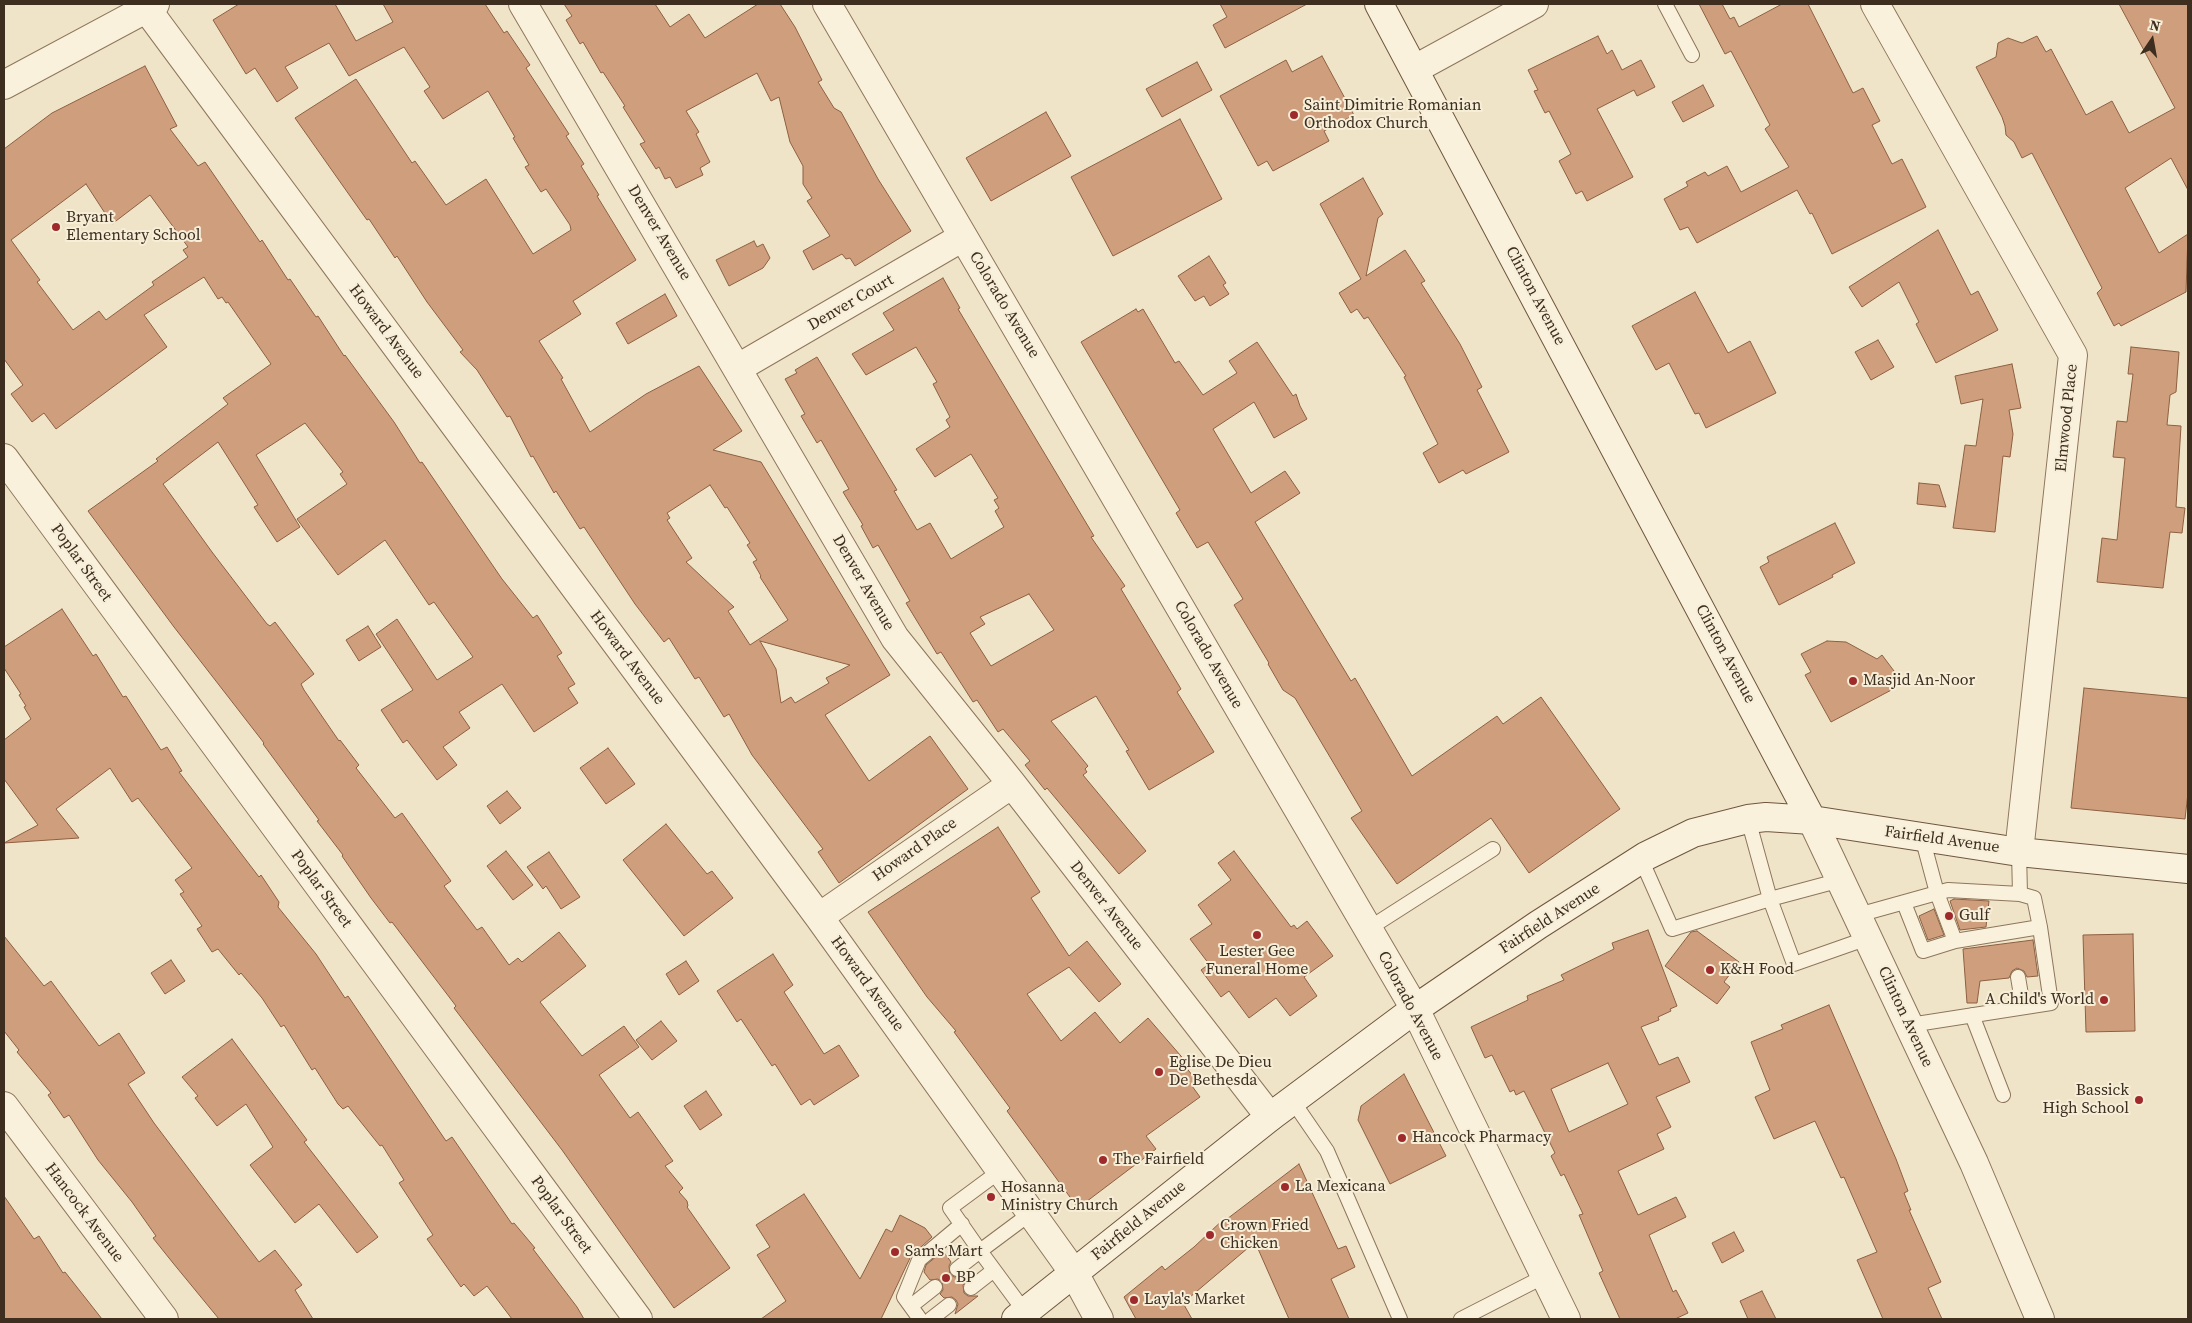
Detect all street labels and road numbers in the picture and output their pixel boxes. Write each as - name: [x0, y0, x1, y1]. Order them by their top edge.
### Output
- street label: Denver Avenue: [623, 182, 695, 284]
- street label: Clinton Avenue: [1501, 243, 1569, 349]
- street label: Colorado Avenue: [965, 248, 1043, 362]
- street label: Denver Court: [805, 271, 897, 335]
- street label: Howard Avenue: [344, 281, 428, 383]
- street label: Elmwood Place: [2052, 363, 2082, 473]
- street label: Poplar Street: [46, 520, 116, 606]
- street label: Denver Avenue: [828, 532, 898, 634]
- street label: Colorado Avenue: [1169, 598, 1247, 712]
- street label: Clinton Avenue: [1691, 601, 1759, 707]
- street label: Howard Avenue: [585, 607, 669, 709]
- street label: Howard Place: [869, 814, 961, 886]
- street label: Fairfield Avenue: [1883, 822, 2001, 858]
- street label: Poplar Street: [286, 846, 356, 932]
- street label: Denver Avenue: [1065, 858, 1147, 954]
- street label: Fairfield Avenue: [1496, 879, 1604, 959]
- street label: Howard Avenue: [826, 933, 908, 1035]
- street label: Colorado Avenue: [1373, 948, 1447, 1064]
- street label: Clinton Avenue: [1873, 963, 1937, 1071]
- street label: Hancock Avenue: [40, 1160, 128, 1266]
- street label: Poplar Street: [526, 1172, 596, 1258]
- street label: Fairfield Avenue: [1088, 1177, 1190, 1265]

